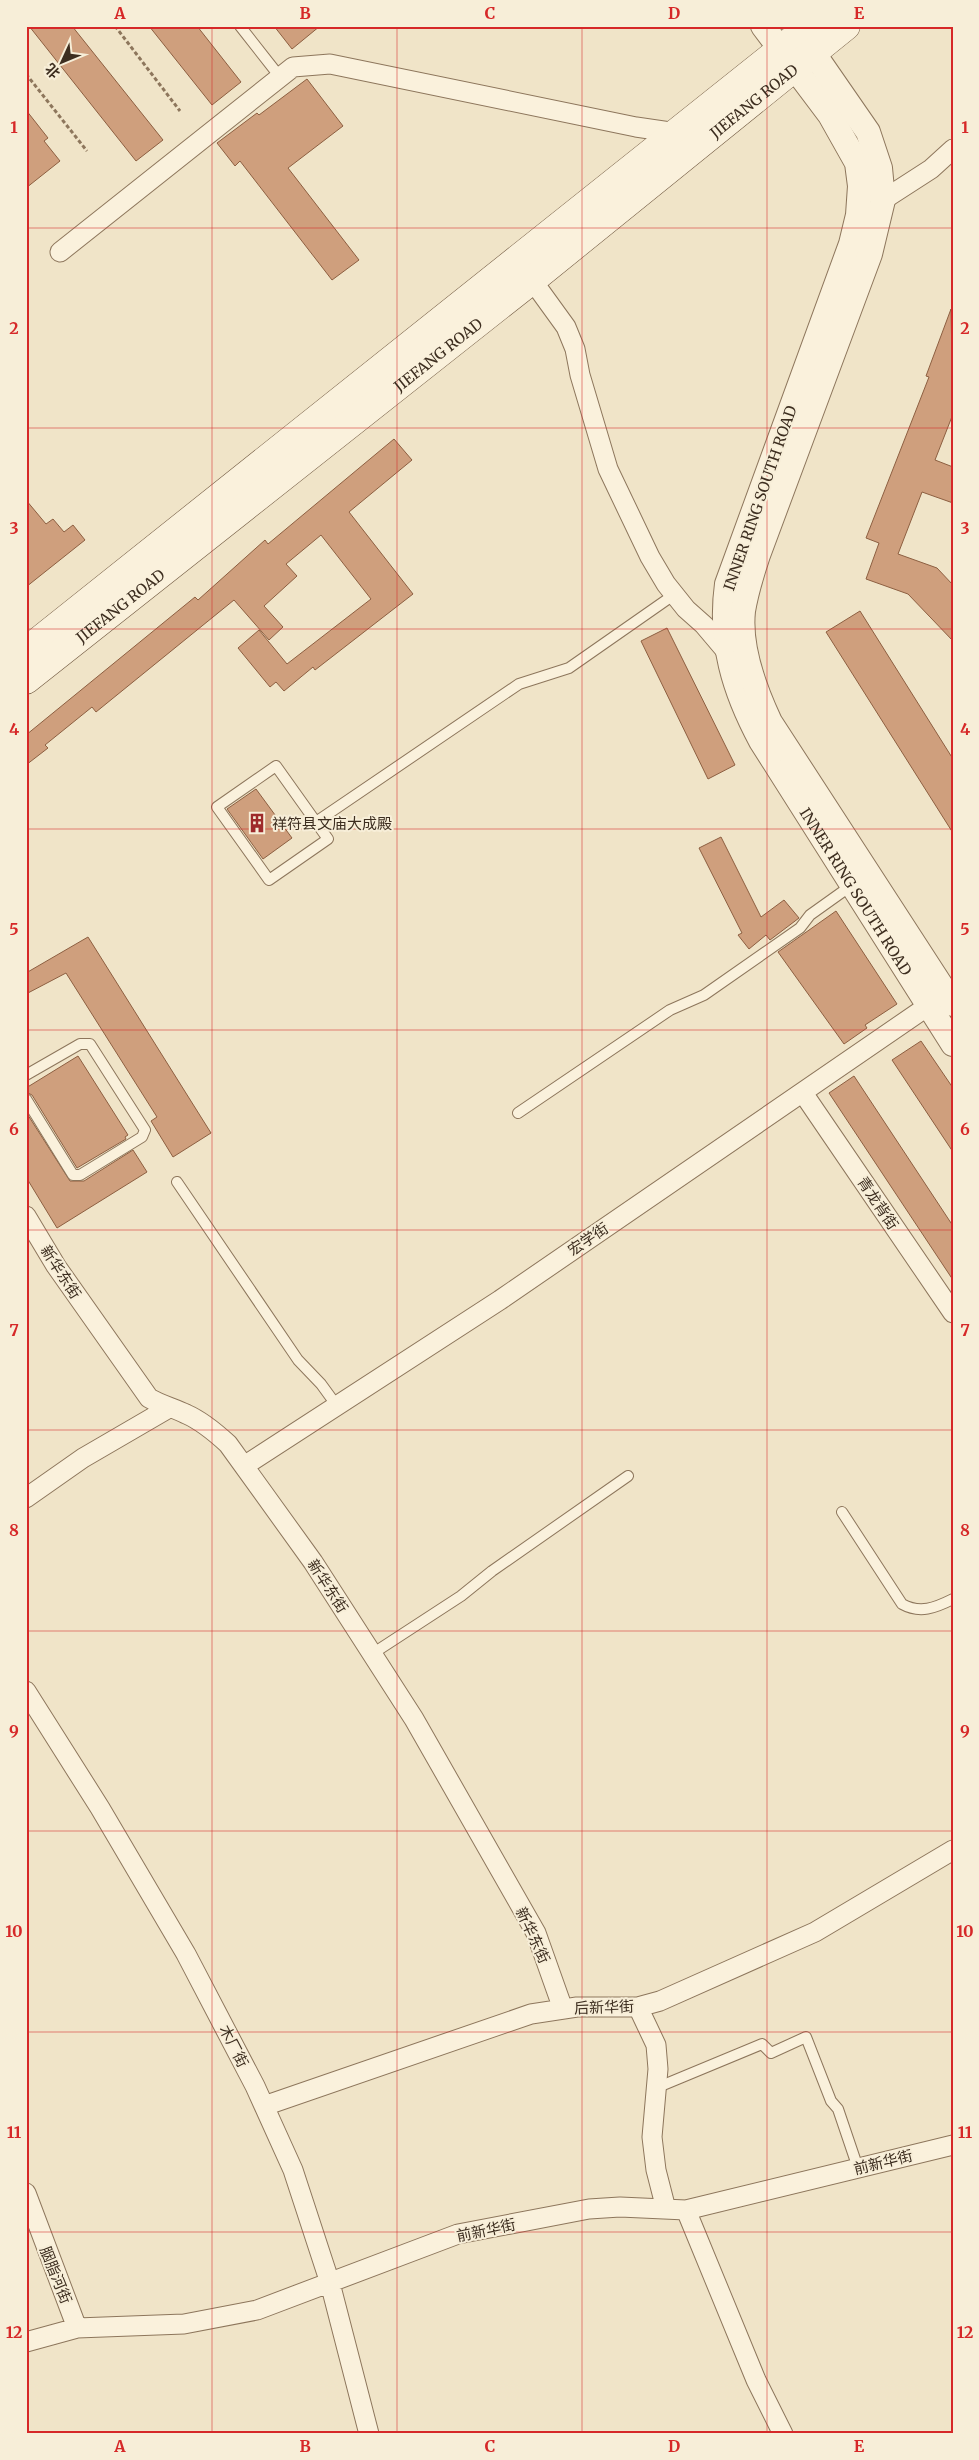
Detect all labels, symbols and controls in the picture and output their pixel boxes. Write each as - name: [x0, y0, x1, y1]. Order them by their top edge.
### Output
- text: A: [113, 3, 126, 23]
- text: B: [299, 3, 311, 23]
- text: C: [485, 3, 495, 23]
- text: D: [668, 3, 680, 23]
- text: E: [854, 3, 865, 23]
- north arrow: [38, 38, 88, 88]
- street label: JIEFANG ROAD: [705, 59, 801, 143]
- text: 北: [41, 60, 64, 82]
- text: 1: [10, 117, 18, 137]
- text: 1: [961, 117, 969, 137]
- street label: JIEFANG ROAD: [389, 314, 486, 396]
- text: 2: [9, 318, 19, 338]
- text: 2: [960, 318, 970, 338]
- street label: INNER RING SOUTH ROAD: [719, 403, 801, 593]
- text: 3: [9, 518, 19, 538]
- text: 3: [960, 518, 970, 538]
- street label: JIEFANG ROAD: [71, 565, 168, 647]
- text: 4: [9, 719, 19, 739]
- text: 4: [960, 719, 970, 739]
- street label: INNER RING SOUTH ROAD: [796, 804, 916, 979]
- building icon: 祥符县文庙大成殿: [246, 812, 268, 834]
- place label: 祥符县文庙大成殿: [272, 814, 392, 833]
- text: 5: [9, 919, 19, 939]
- text: 5: [960, 919, 970, 939]
- text: 6: [9, 1119, 19, 1139]
- text: 6: [960, 1119, 970, 1139]
- street label: 青龙背街: [853, 1173, 903, 1233]
- street label: 宏学街: [564, 1219, 612, 1259]
- street label: 新华东街: [37, 1242, 85, 1302]
- text: 7: [9, 1320, 19, 1340]
- text: 7: [960, 1320, 970, 1340]
- text: 8: [9, 1520, 19, 1540]
- text: 8: [960, 1520, 970, 1540]
- street label: 新华东街: [304, 1556, 352, 1616]
- text: 9: [9, 1721, 19, 1741]
- text: 9: [960, 1721, 970, 1741]
- street label: 新华东街: [512, 1904, 554, 1966]
- text: 10: [5, 1921, 23, 1941]
- text: 10: [956, 1921, 974, 1941]
- street label: 后新华街: [574, 1996, 634, 2018]
- street label: 木厂街: [215, 2022, 253, 2070]
- text: 11: [7, 2122, 22, 2142]
- text: 11: [958, 2122, 973, 2142]
- street label: 前新华街: [852, 2146, 914, 2178]
- street label: 前新华街: [455, 2214, 517, 2246]
- street label: 胭脂河街: [36, 2244, 76, 2306]
- text: 12: [6, 2322, 22, 2342]
- text: 12: [957, 2322, 973, 2342]
- text: A: [113, 2436, 126, 2456]
- text: B: [299, 2436, 311, 2456]
- text: C: [485, 2436, 495, 2456]
- text: D: [668, 2436, 680, 2456]
- text: E: [854, 2436, 865, 2456]

